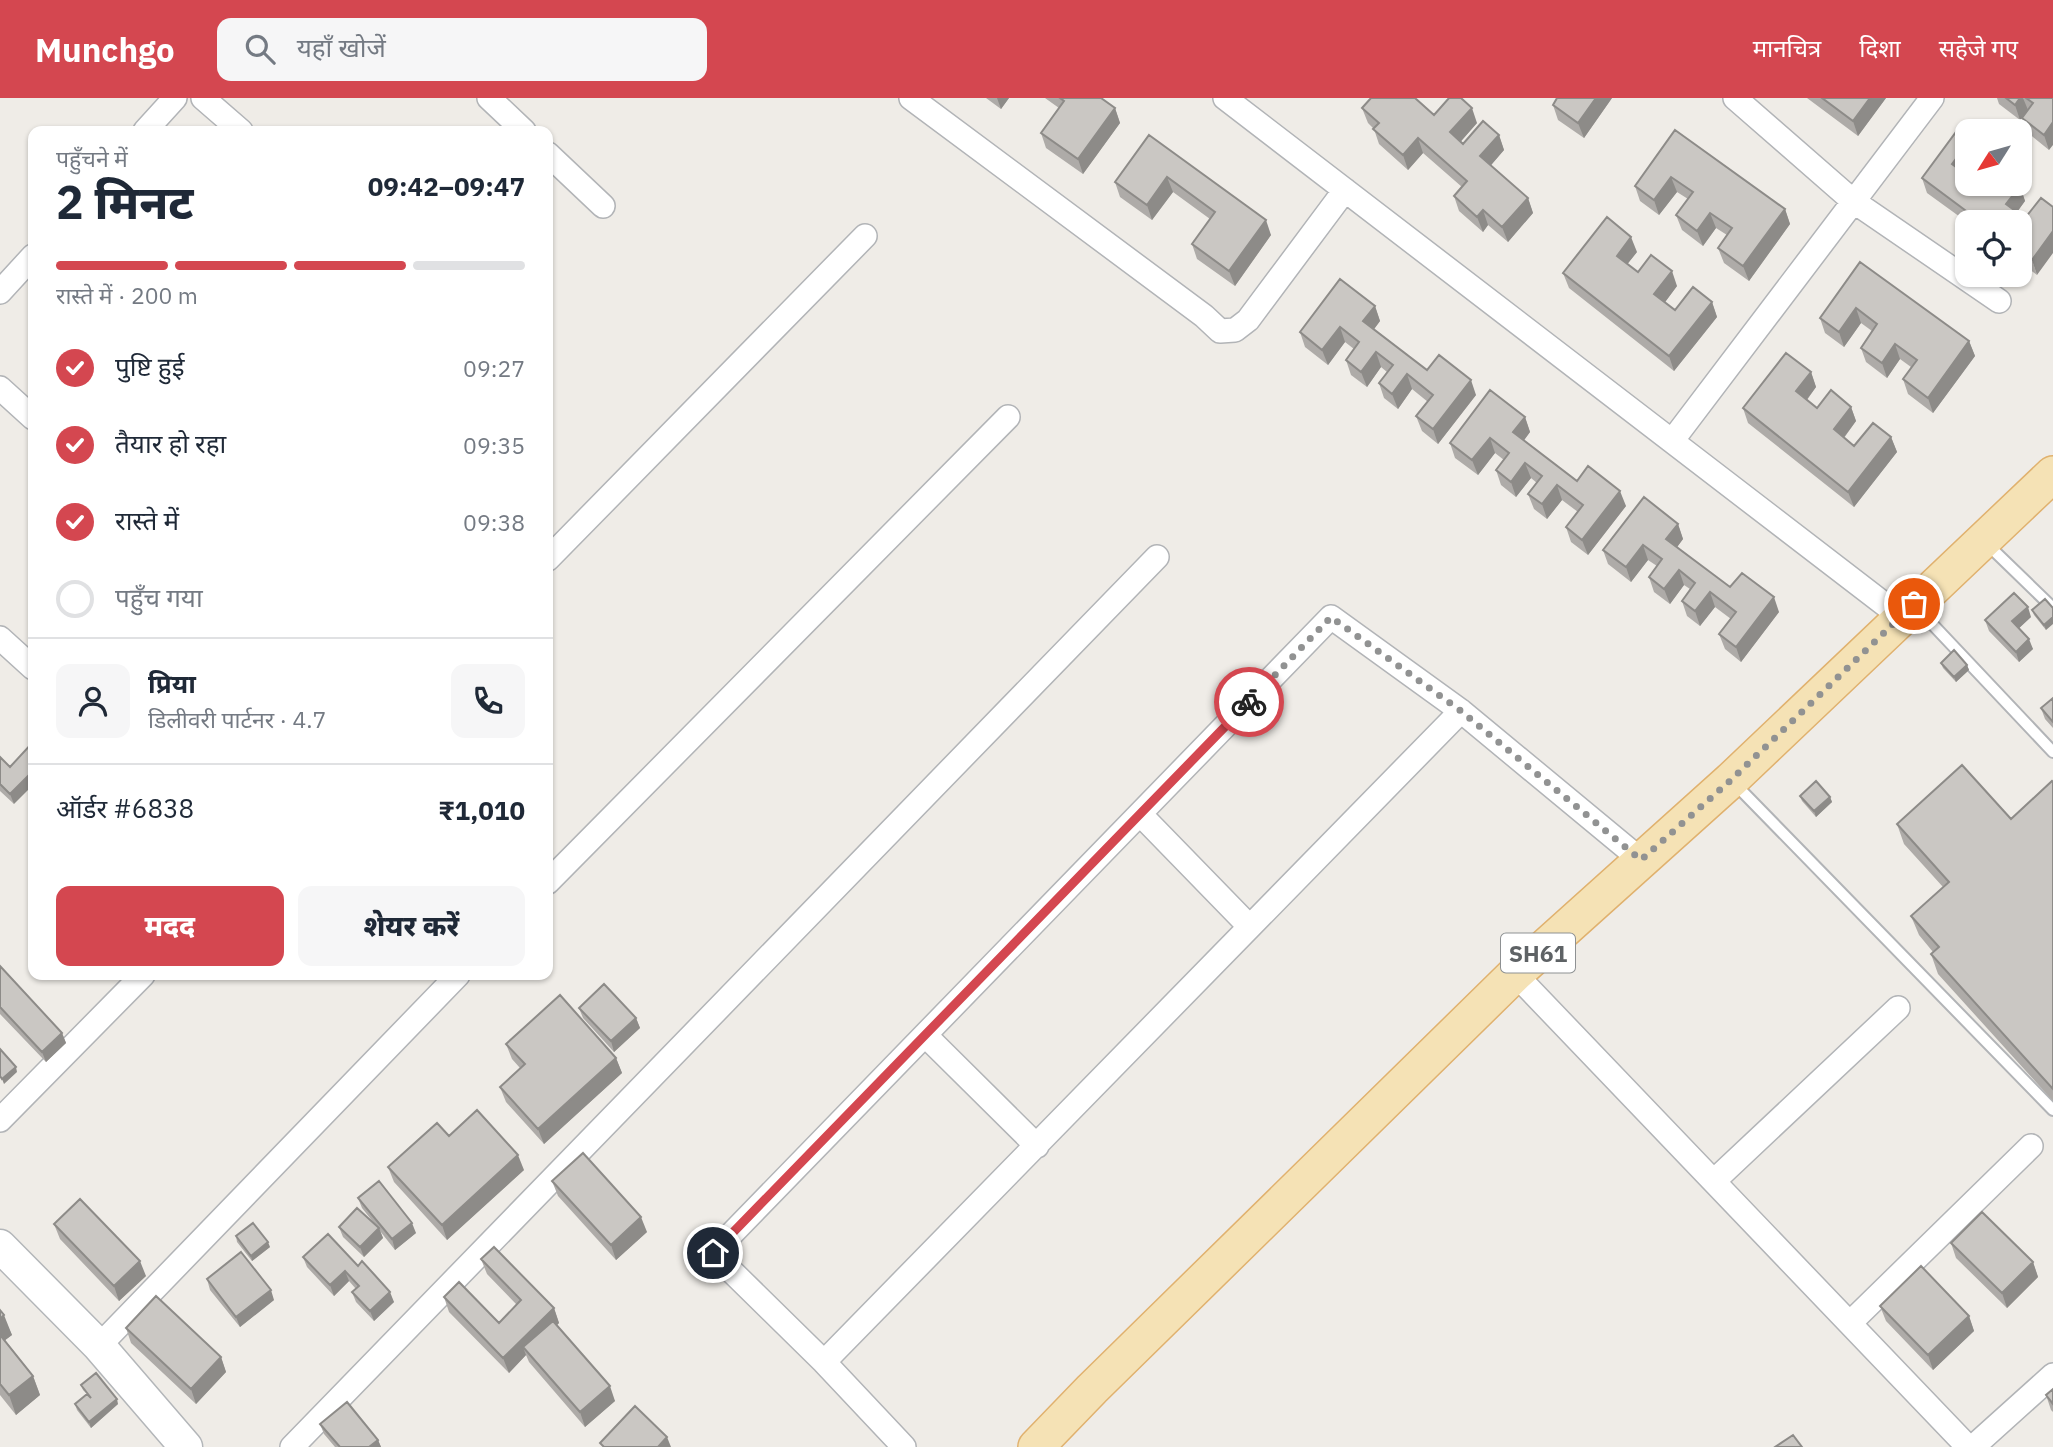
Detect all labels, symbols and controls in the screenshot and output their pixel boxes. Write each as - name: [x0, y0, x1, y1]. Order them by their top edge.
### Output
- search box: [217, 18, 707, 81]
- text: Munchgo: [35, 28, 175, 71]
- icon: search: [241, 30, 279, 68]
- text: यहाँ खोजें: [297, 30, 386, 64]
- text: मानचित्र: [1753, 32, 1821, 64]
- text: दिशा: [1859, 32, 1901, 64]
- text: सहेजे गए: [1939, 32, 2018, 64]
- north arrow: [1955, 119, 2032, 196]
- map controls: [1955, 119, 2032, 287]
- text: पहुँचने में: [56, 143, 128, 173]
- text: 09:42–09:47: [368, 169, 525, 203]
- text: 2 मिनट: [56, 172, 194, 232]
- button: locate: [1955, 210, 2032, 287]
- text: रास्ते में · 200 m: [56, 280, 198, 310]
- icon: check: [56, 349, 94, 387]
- text: पुष्टि हुई: [115, 349, 184, 383]
- text: 09:27: [463, 353, 525, 383]
- icon: check: [56, 426, 94, 464]
- text: तैयार हो रहा: [115, 426, 226, 460]
- text: 09:35: [463, 430, 525, 460]
- icon: check: [56, 503, 94, 541]
- text: रास्ते में: [115, 503, 179, 537]
- text: 09:38: [463, 507, 525, 537]
- pin: [1884, 574, 1944, 634]
- text: पहुँच गया: [115, 580, 203, 614]
- icon: bag: [1895, 585, 1933, 623]
- button: person: [56, 664, 130, 738]
- button: phone: [451, 664, 525, 738]
- text: प्रिया: [148, 666, 196, 700]
- courier: [1214, 667, 1284, 737]
- icon: bike: [1230, 683, 1268, 721]
- text: डिलीवरी पार्टनर · 4.7: [148, 704, 326, 734]
- text: ऑर्डर #6838: [56, 791, 194, 825]
- text: ₹1,010: [438, 793, 525, 827]
- button: मदद: [56, 886, 284, 966]
- button: शेयर करें: [298, 886, 525, 966]
- road number: SH61: [1501, 933, 1575, 972]
- pin: [683, 1223, 743, 1283]
- icon: home: [694, 1234, 732, 1272]

